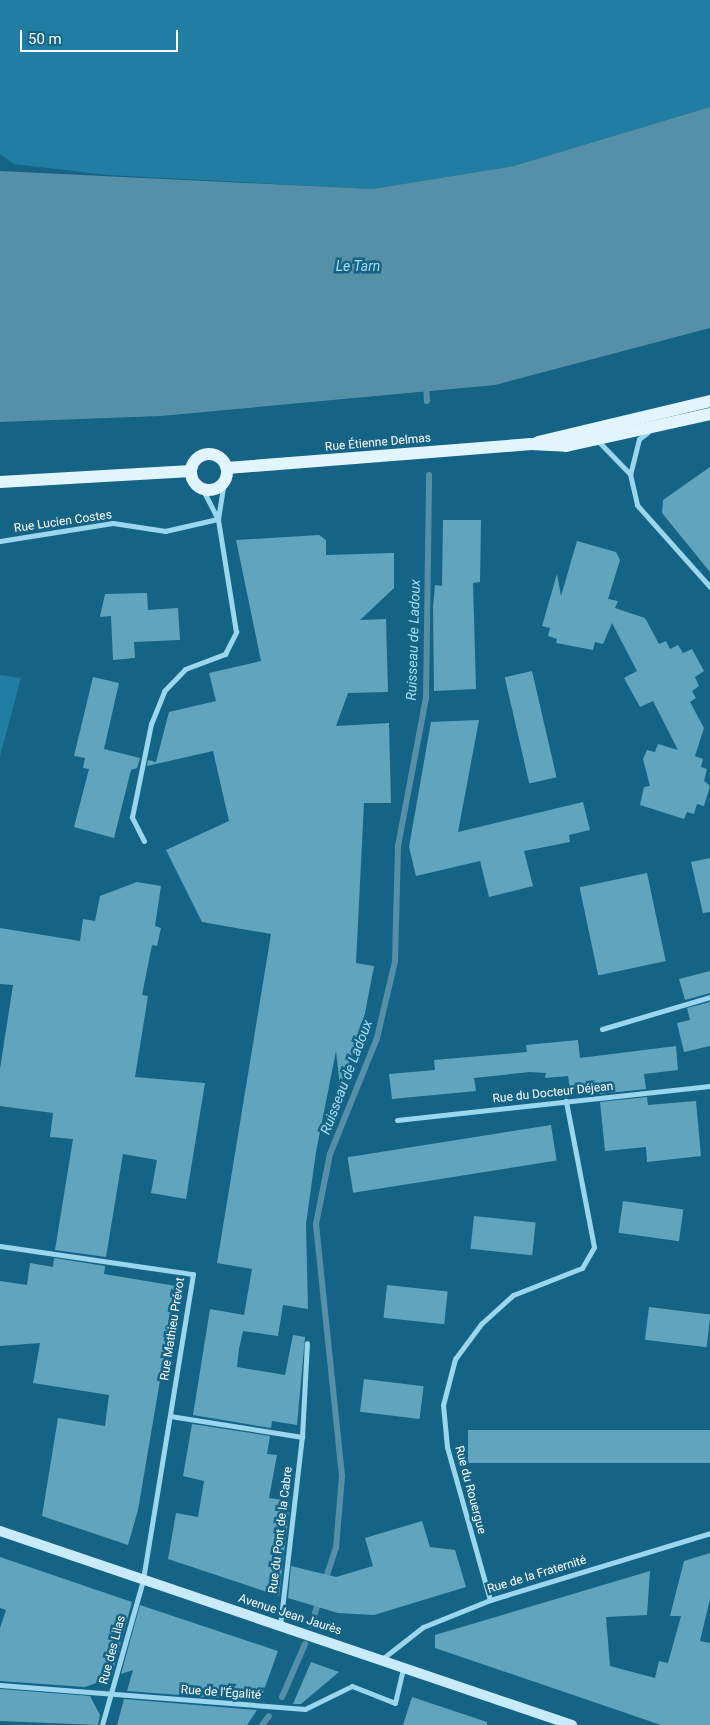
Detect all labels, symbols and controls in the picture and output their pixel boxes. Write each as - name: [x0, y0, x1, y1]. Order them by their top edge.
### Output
- scale bar: [22, 20, 180, 52]
- text: 50 m: [28, 30, 62, 48]
- water label: Le Tarn: [336, 258, 380, 274]
- street label: Rue Étienne Delmas: [324, 431, 432, 455]
- street label: Rue Lucien Costes: [13, 508, 113, 536]
- water label: Ruisseau de Ladoux: [402, 579, 424, 701]
- water label: Ruisseau de Ladoux: [316, 1017, 376, 1137]
- street label: Rue du Docteur Déjean: [492, 1080, 614, 1106]
- street label: Rue Mathieu Prévot: [158, 1276, 188, 1382]
- street label: Rue du Rouergue: [451, 1444, 489, 1536]
- street label: Rue du Pont de la Cabre: [266, 1466, 296, 1594]
- street label: Rue de la Fraternité: [486, 1553, 588, 1597]
- street label: Avenue Jean Jaurès: [237, 1592, 343, 1638]
- street label: Rue des Lilas: [97, 1614, 129, 1686]
- street label: Rue de l'Égalité: [180, 1683, 262, 1703]

